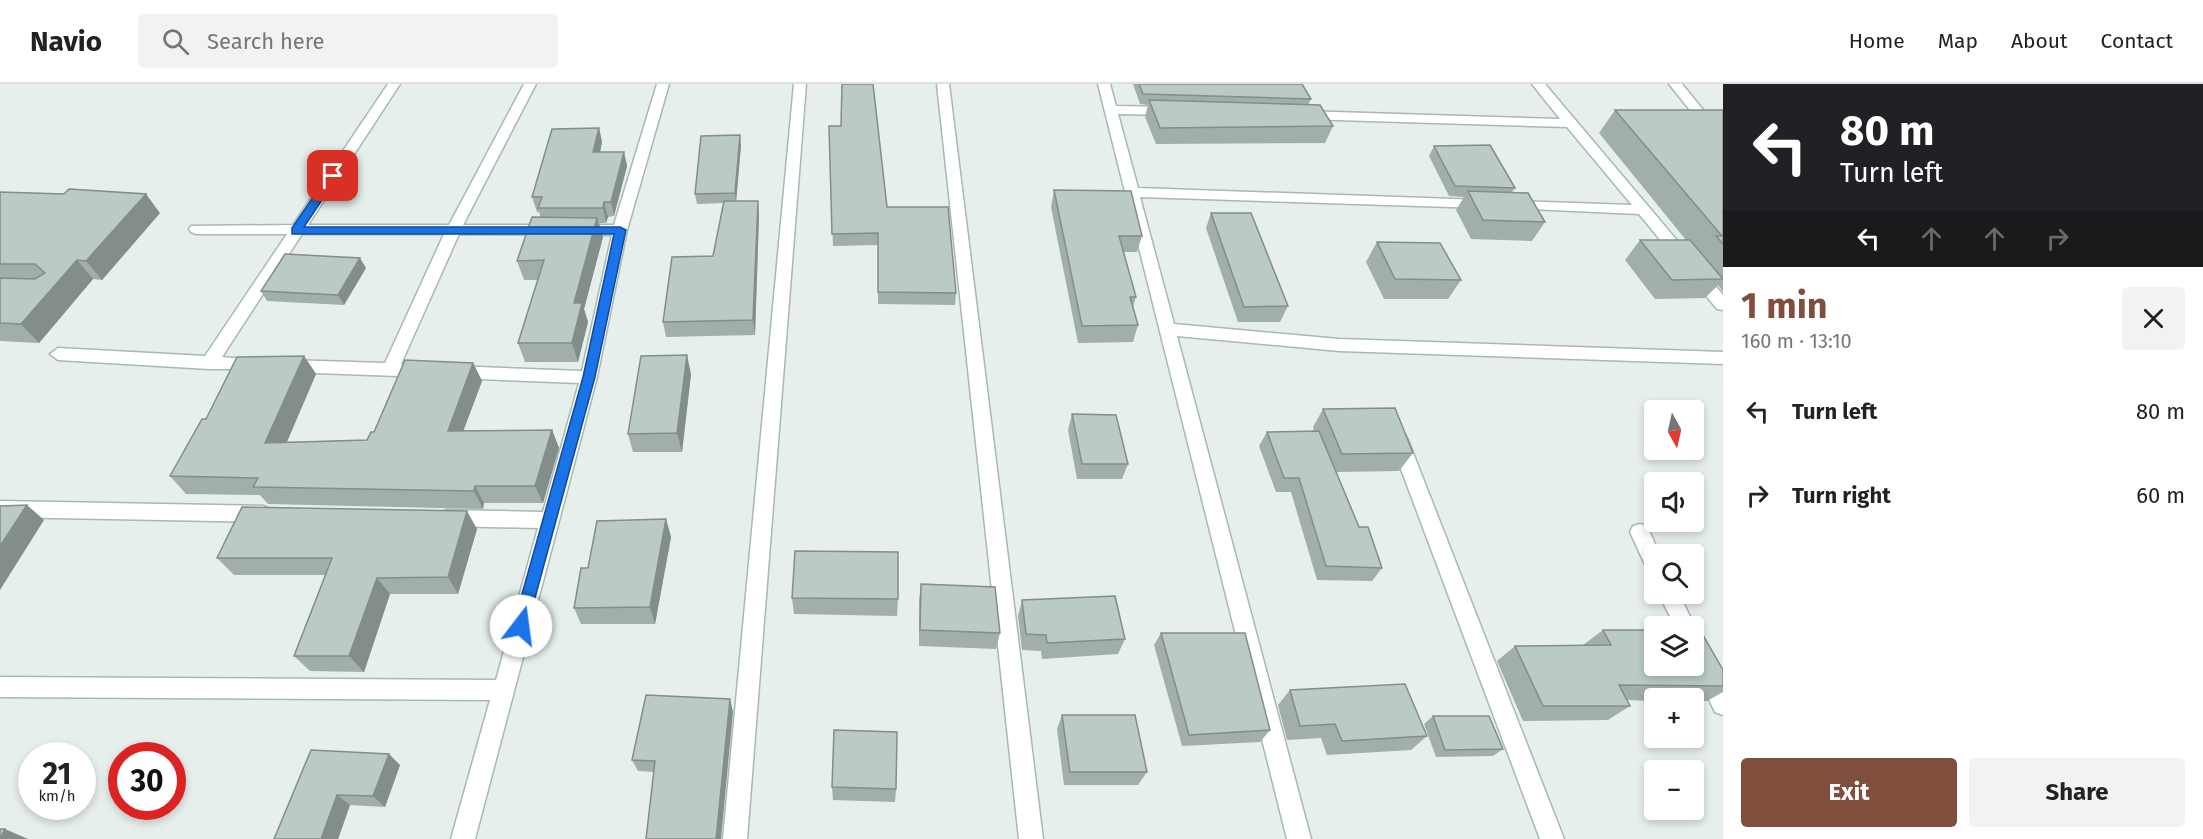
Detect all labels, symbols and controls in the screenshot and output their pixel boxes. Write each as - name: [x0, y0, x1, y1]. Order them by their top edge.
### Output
- search box: [138, 14, 558, 68]
- text: Navio: [30, 25, 102, 58]
- icon: search: [159, 25, 192, 58]
- text: Search here: [207, 28, 325, 55]
- text: Home: [1849, 28, 1905, 54]
- text: Map: [1938, 28, 1978, 54]
- text: About: [2011, 28, 2068, 54]
- text: Contact: [2101, 28, 2173, 54]
- text: 80 m: [1840, 106, 1934, 156]
- icon: left: [1741, 108, 1819, 186]
- pin: [307, 150, 358, 201]
- text: Turn left: [1840, 157, 1943, 189]
- icon: arrive: [316, 159, 349, 192]
- icon: left: [1852, 222, 1885, 255]
- icon: ahead: [1915, 222, 1948, 255]
- icon: ahead: [1978, 222, 2011, 255]
- icon: right: [2041, 222, 2074, 255]
- text: 1 min: [1741, 284, 1828, 328]
- button: close: [2122, 287, 2185, 350]
- text: 160 m · 13:10: [1741, 329, 1852, 353]
- icon: left: [1741, 395, 1774, 428]
- text: Turn left: [1792, 398, 1877, 425]
- text: 80 m: [2136, 398, 2185, 425]
- north arrow: [1644, 400, 1704, 460]
- map controls: [1644, 400, 1704, 820]
- button: sound: [1644, 472, 1704, 532]
- icon: right: [1741, 479, 1774, 512]
- text: Turn right: [1792, 482, 1891, 509]
- text: 60 m: [2136, 482, 2185, 509]
- button: search: [1644, 544, 1704, 604]
- position arrow: [489, 594, 553, 658]
- button: layers: [1644, 616, 1704, 676]
- button: +: [1644, 688, 1704, 748]
- speed limit sign: 30: [108, 742, 186, 820]
- text: 21: [43, 756, 71, 792]
- button: Exit: [1741, 758, 1957, 827]
- button: Share: [1969, 758, 2185, 827]
- button: −: [1644, 760, 1704, 820]
- text: km/h: [38, 787, 76, 805]

